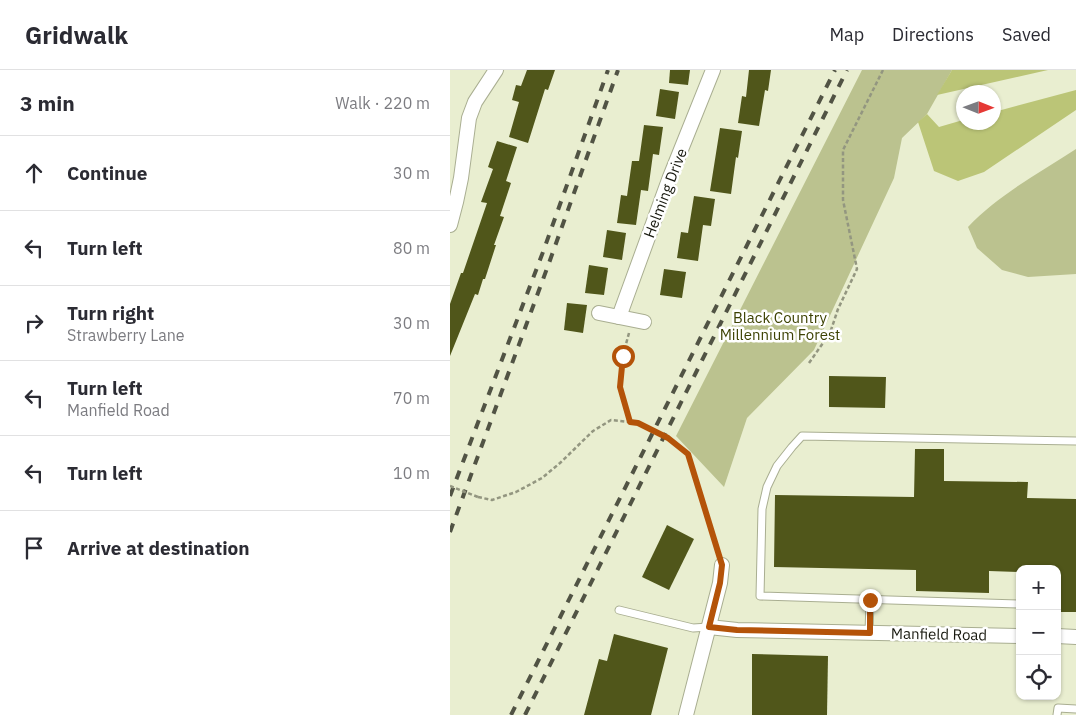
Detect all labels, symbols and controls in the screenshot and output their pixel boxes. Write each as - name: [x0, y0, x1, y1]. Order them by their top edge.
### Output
- text: Gridwalk: [25, 19, 128, 51]
- text: Map: [829, 23, 864, 46]
- text: Directions: [892, 23, 974, 46]
- text: Saved: [1002, 23, 1051, 46]
- north arrow: [956, 85, 1001, 130]
- text: 3 min: [20, 89, 75, 117]
- text: Walk · 220 m: [335, 93, 430, 113]
- street label: Helming Drive: [639, 145, 691, 241]
- icon: ahead: [20, 159, 48, 187]
- text: Continue: [67, 161, 147, 185]
- text: 30 m: [393, 163, 430, 183]
- icon: left: [20, 234, 48, 262]
- text: Turn left: [67, 236, 143, 260]
- text: 80 m: [393, 238, 430, 258]
- text: Turn right: [67, 301, 154, 325]
- park label: Black Country Millennium Forest: [720, 308, 840, 344]
- icon: right: [20, 309, 48, 337]
- text: 30 m: [393, 313, 430, 333]
- text: Strawberry Lane: [67, 325, 185, 345]
- route start: [612, 345, 635, 368]
- text: Turn left: [67, 376, 143, 400]
- icon: left: [20, 384, 48, 412]
- text: 70 m: [393, 388, 430, 408]
- text: Manfield Road: [67, 400, 170, 420]
- icon: left: [20, 459, 48, 487]
- text: Turn left: [67, 461, 143, 485]
- text: 10 m: [393, 463, 430, 483]
- icon: arrive: [20, 534, 48, 562]
- text: Arrive at destination: [67, 536, 250, 560]
- map controls: [1016, 565, 1061, 700]
- button: +: [1016, 565, 1061, 610]
- route end: [859, 589, 882, 612]
- button: −: [1016, 610, 1061, 655]
- street label: Manfield Road: [891, 624, 987, 644]
- button: locate: [1016, 655, 1061, 700]

